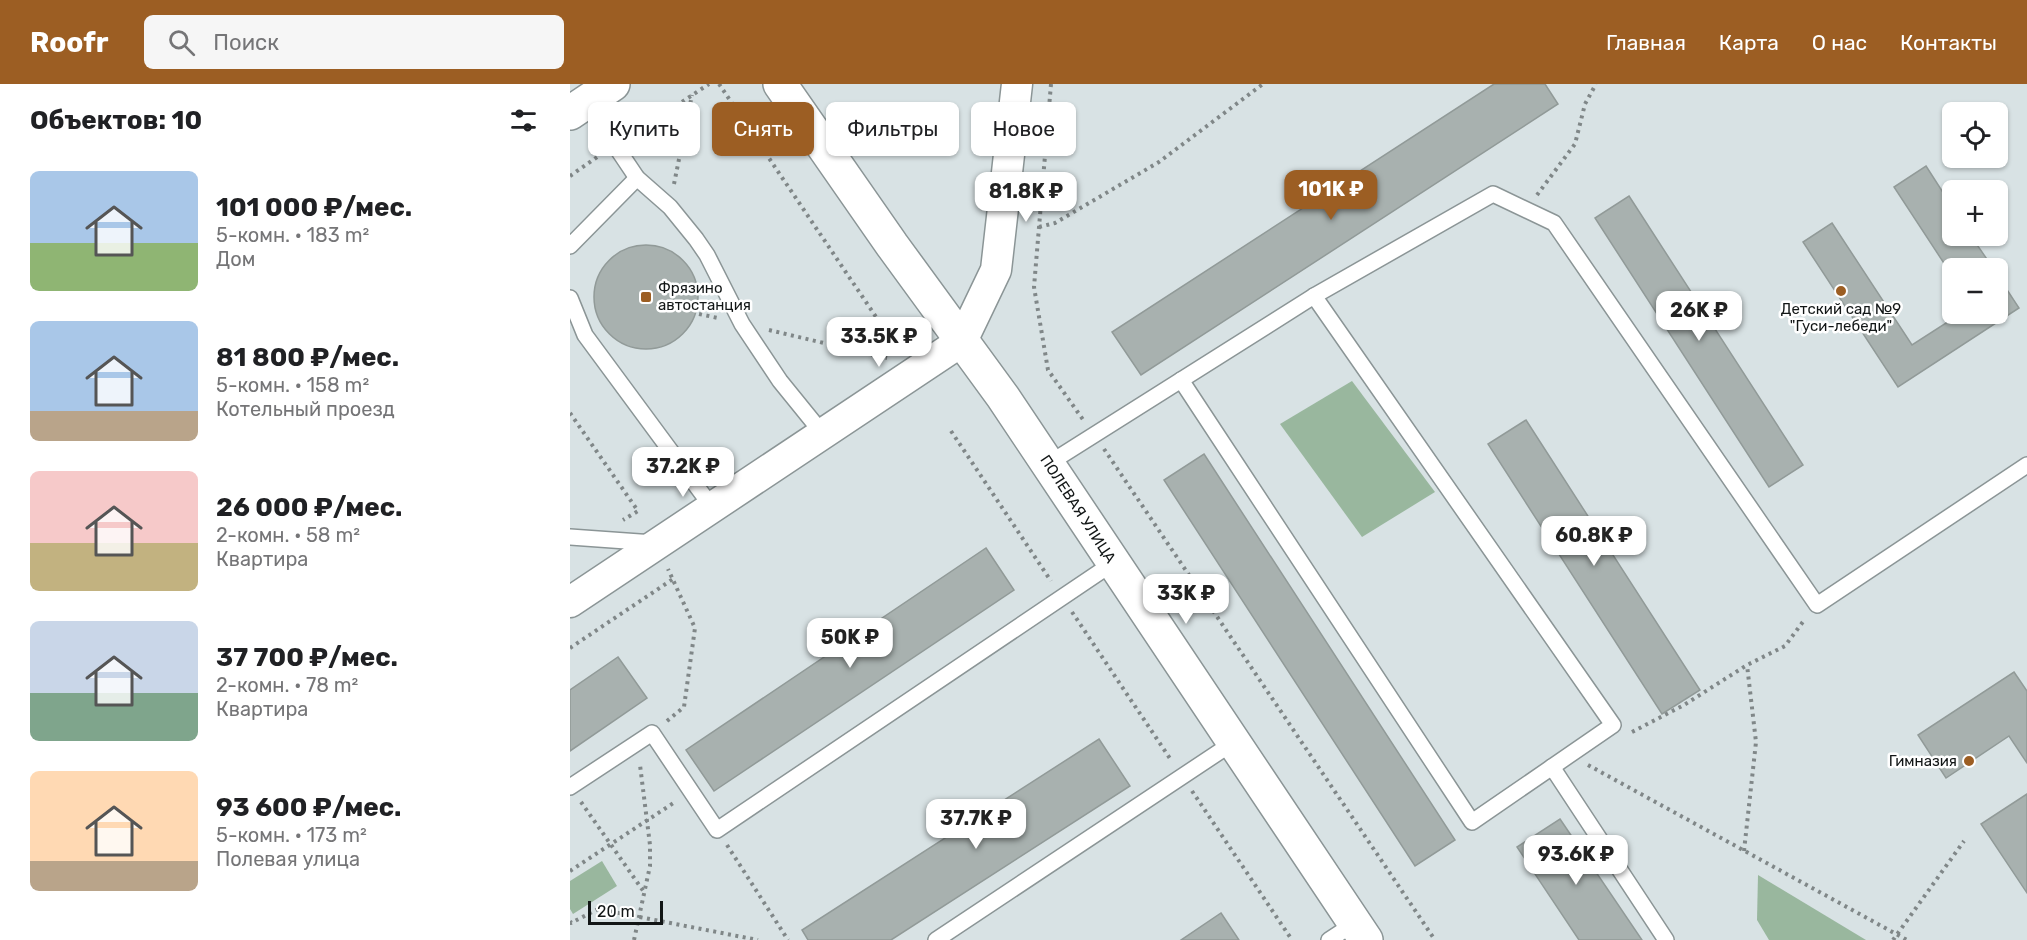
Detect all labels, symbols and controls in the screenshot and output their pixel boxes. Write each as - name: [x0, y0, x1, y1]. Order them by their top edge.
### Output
- search box: [144, 15, 564, 69]
- text: Roofr: [30, 26, 108, 59]
- icon: search: [165, 26, 198, 59]
- text: Поиск: [213, 29, 279, 56]
- text: Главная: [1606, 30, 1686, 55]
- text: Карта: [1719, 30, 1779, 55]
- text: О нас: [1812, 30, 1867, 55]
- text: Контакты: [1900, 30, 1997, 55]
- chip: Купить: [588, 102, 700, 156]
- chip: Снять: [712, 102, 814, 156]
- chip: Фильтры: [826, 102, 959, 156]
- chip: Новое: [971, 102, 1076, 156]
- map controls: [1942, 102, 2008, 324]
- button: locate: [1942, 102, 2008, 168]
- icon: filters: [507, 104, 540, 137]
- text: Объектов: 10: [30, 105, 202, 136]
- pin: 101K ₽: [1282, 170, 1380, 221]
- pin: 81.8K ₽: [971, 172, 1081, 223]
- text: 101K ₽: [1298, 177, 1364, 201]
- text: 81.8K ₽: [989, 179, 1063, 203]
- button: +: [1942, 180, 2008, 246]
- text: 101 000 ₽/мес.: [216, 192, 412, 223]
- icon: home: [78, 195, 150, 267]
- text: 5-комн. · 183 m²: [216, 223, 369, 247]
- text: Дом: [216, 247, 255, 271]
- button: −: [1942, 258, 2008, 324]
- place label: Фрязино автостанция: [658, 279, 751, 314]
- marker: Детский сад №9 "Гуси-лебеди": [1834, 284, 1848, 298]
- marker: Фрязино автостанция: [639, 290, 653, 304]
- pin: 26K ₽: [1657, 291, 1741, 342]
- text: 26K ₽: [1670, 298, 1728, 322]
- place label: Детский сад №9 "Гуси-лебеди": [1781, 300, 1901, 335]
- pin: 33.5K ₽: [824, 317, 934, 368]
- text: 33.5K ₽: [841, 324, 917, 348]
- text: 81 800 ₽/мес.: [216, 342, 399, 373]
- icon: home: [78, 345, 150, 417]
- text: 5-комн. · 158 m²: [216, 373, 369, 397]
- text: Котельный проезд: [216, 397, 395, 421]
- pin: 37.2K ₽: [628, 447, 738, 498]
- street label: ПОЛЕВАЯ УЛИЦА: [1036, 452, 1120, 566]
- text: 37.2K ₽: [646, 454, 720, 478]
- text: 26 000 ₽/мес.: [216, 492, 402, 523]
- icon: home: [78, 495, 150, 567]
- pin: 60.8K ₽: [1539, 516, 1649, 567]
- text: 2-комн. · 58 m²: [216, 523, 360, 547]
- text: 60.8K ₽: [1555, 523, 1633, 547]
- text: Квартира: [216, 547, 308, 571]
- pin: 33K ₽: [1144, 574, 1228, 625]
- text: 33K ₽: [1157, 581, 1215, 605]
- pin: 50K ₽: [808, 618, 892, 669]
- text: 50K ₽: [821, 625, 879, 649]
- text: 37 700 ₽/мес.: [216, 642, 398, 673]
- icon: home: [78, 645, 150, 717]
- text: 2-комн. · 78 m²: [216, 673, 358, 697]
- text: Квартира: [216, 697, 308, 721]
- place label: Гимназия: [1889, 752, 1957, 770]
- marker: Гимназия: [1962, 754, 1976, 768]
- text: 93 600 ₽/мес.: [216, 792, 402, 823]
- icon: home: [78, 795, 150, 867]
- pin: 37.7K ₽: [921, 799, 1031, 850]
- text: 37.7K ₽: [940, 806, 1012, 830]
- text: 5-комн. · 173 m²: [216, 823, 367, 847]
- pin: 93.6K ₽: [1521, 835, 1631, 886]
- text: 93.6K ₽: [1538, 842, 1614, 866]
- text: Полевая улица: [216, 847, 360, 871]
- scale bar: [588, 898, 663, 926]
- text: 20 m: [597, 902, 635, 921]

